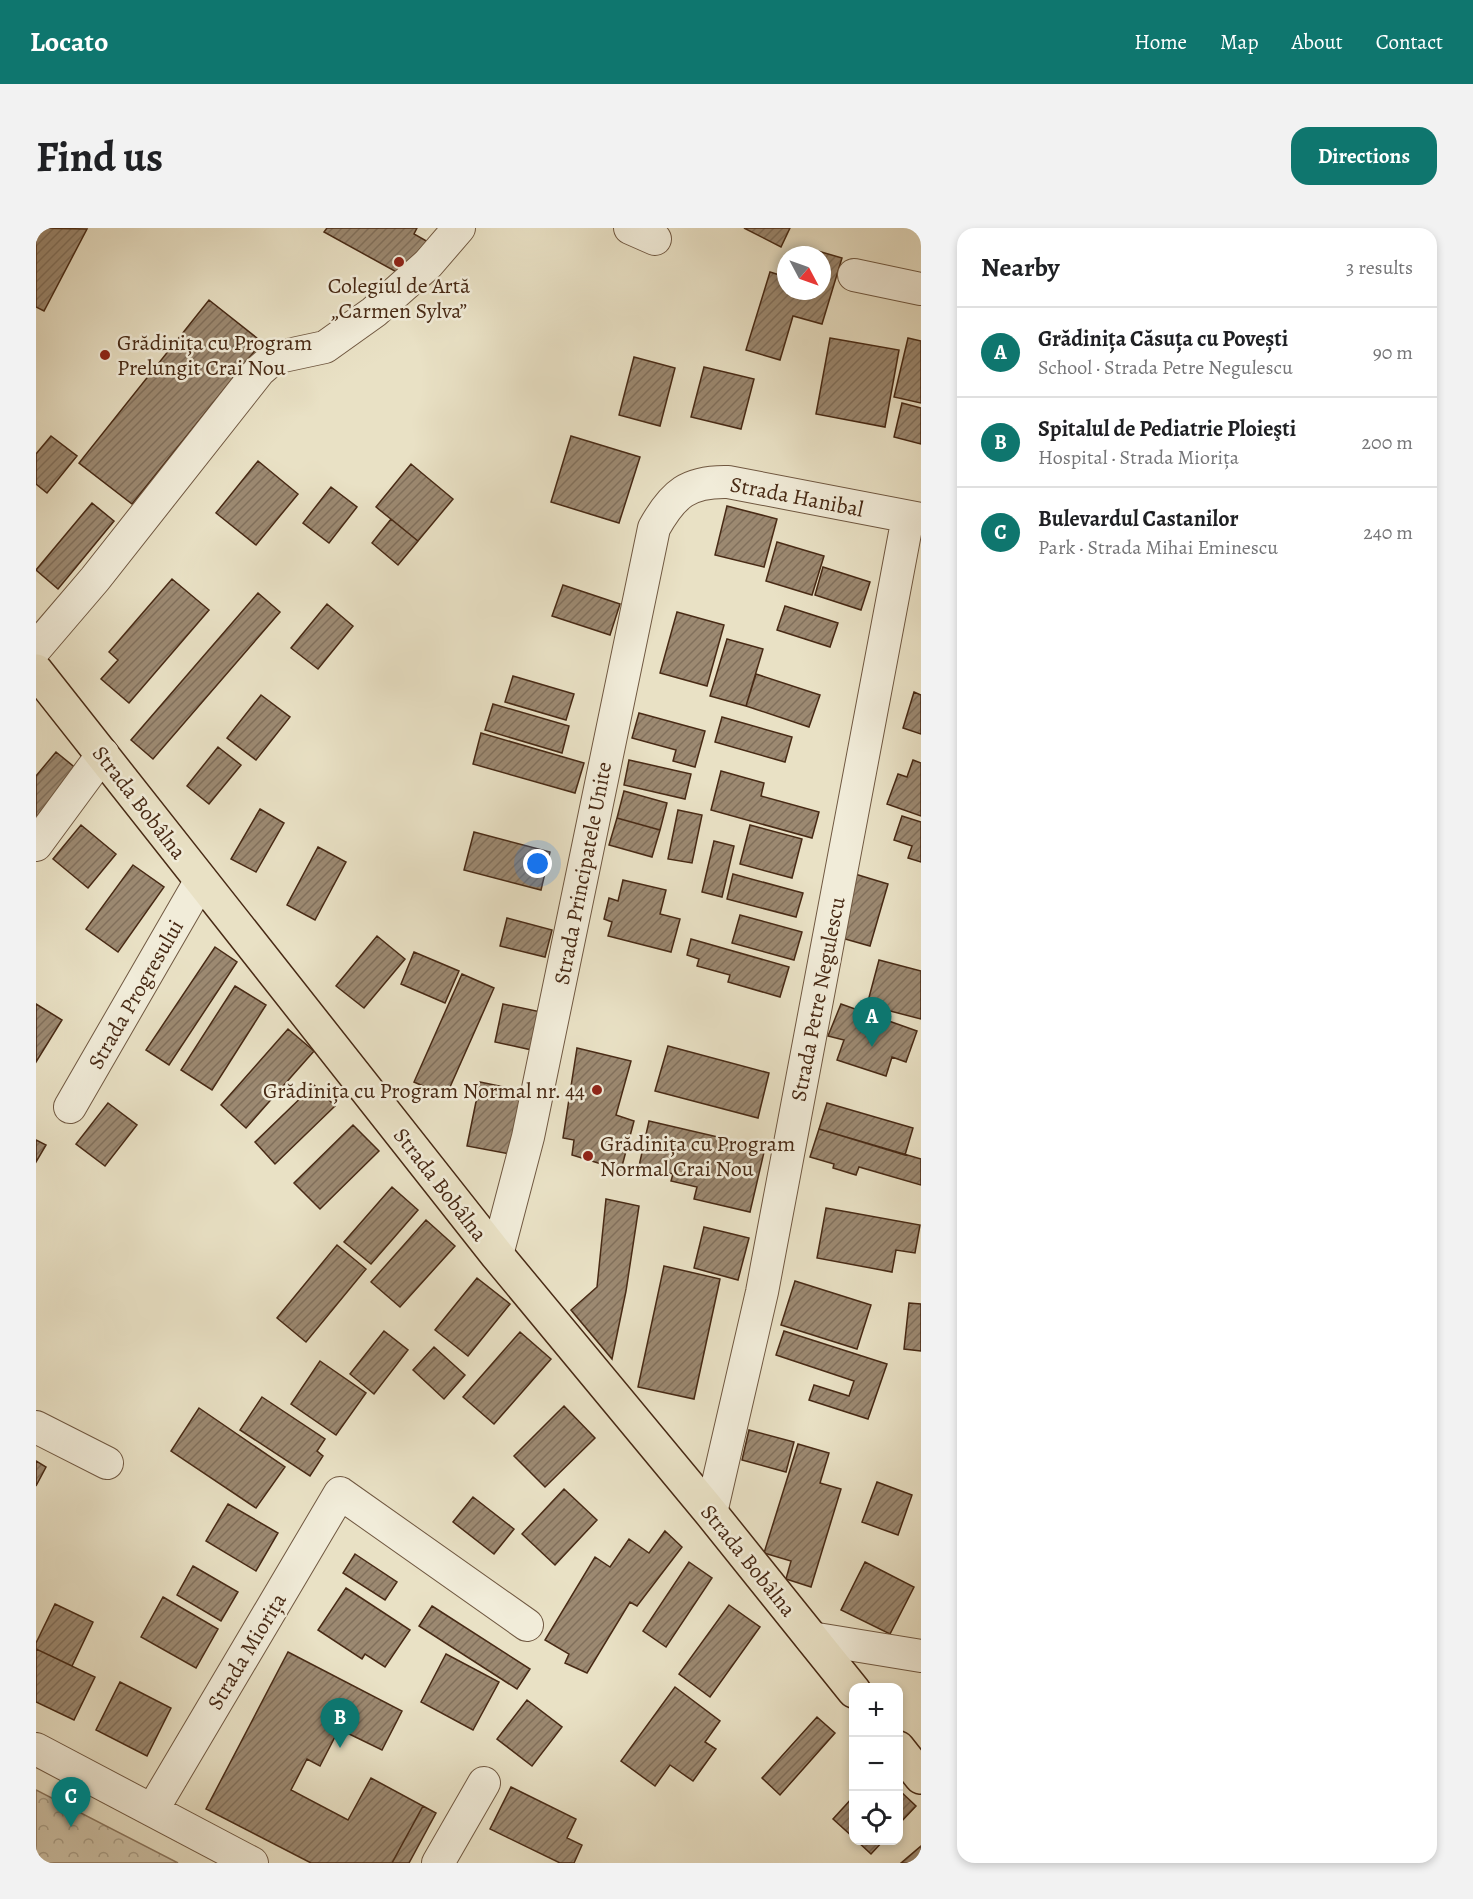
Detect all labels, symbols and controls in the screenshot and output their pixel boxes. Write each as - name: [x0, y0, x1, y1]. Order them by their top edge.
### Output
- text: Locato: [30, 23, 108, 61]
- text: Home: [1134, 28, 1187, 56]
- text: Map: [1220, 28, 1258, 56]
- text: About: [1291, 28, 1343, 56]
- text: Contact: [1376, 28, 1443, 56]
- button: Directions: [1291, 127, 1437, 185]
- text: Find us: [36, 128, 163, 185]
- north arrow: [777, 246, 831, 300]
- text: Nearby: [981, 250, 1060, 285]
- text: 3 results: [1346, 254, 1413, 281]
- marker: Colegiul de Artă „Carmen Sylva”: [392, 255, 406, 269]
- place label: Colegiul de Artă „Carmen Sylva”: [328, 271, 471, 326]
- text: Grădinița Căsuța cu Povești: [1038, 324, 1288, 354]
- place label: Grădinița cu Program Prelungit Crai Nou: [117, 328, 312, 383]
- text: A: [994, 339, 1007, 366]
- text: 90 m: [1373, 339, 1413, 366]
- marker: Grădinița cu Program Prelungit Crai Nou: [98, 348, 112, 362]
- text: School · Strada Petre Negulescu: [1038, 354, 1293, 381]
- text: Spitalul de Pediatrie Ploieşti: [1038, 414, 1296, 444]
- text: B: [994, 429, 1007, 456]
- text: 200 m: [1362, 429, 1413, 456]
- text: Hospital · Strada Miorița: [1038, 444, 1239, 471]
- street label: Strada Hanibal: [728, 469, 866, 525]
- text: Bulevardul Castanilor: [1038, 504, 1239, 534]
- text: C: [994, 519, 1007, 546]
- text: 240 m: [1363, 519, 1413, 546]
- text: Park · Strada Mihai Eminescu: [1038, 534, 1278, 561]
- street label: Strada Bobâlna: [85, 739, 194, 866]
- street label: Strada Principatele Unite: [547, 759, 619, 987]
- your location: [523, 849, 552, 878]
- street label: Strada Petre Negulescu: [783, 894, 853, 1104]
- street label: Strada Progresului: [81, 914, 191, 1075]
- pin: A: [852, 998, 892, 1047]
- place label: Grădinița cu Program Normal nr. 44: [263, 1076, 585, 1106]
- marker: Grădinița cu Program Normal nr. 44: [590, 1083, 604, 1097]
- street label: Strada Bobâlna: [386, 1121, 495, 1248]
- place label: Grădinița cu Program Normal Crai Nou: [600, 1129, 795, 1184]
- marker: Grădinița cu Program Normal Crai Nou: [581, 1149, 595, 1163]
- street label: Strada Bobâlna: [694, 1498, 803, 1624]
- street label: Strada Miorița: [200, 1587, 294, 1716]
- map controls: [849, 1683, 903, 1845]
- button: +: [849, 1683, 903, 1737]
- pin: B: [320, 1698, 360, 1748]
- button: −: [849, 1737, 903, 1791]
- pin: C: [51, 1778, 90, 1827]
- button: locate: [849, 1791, 903, 1845]

